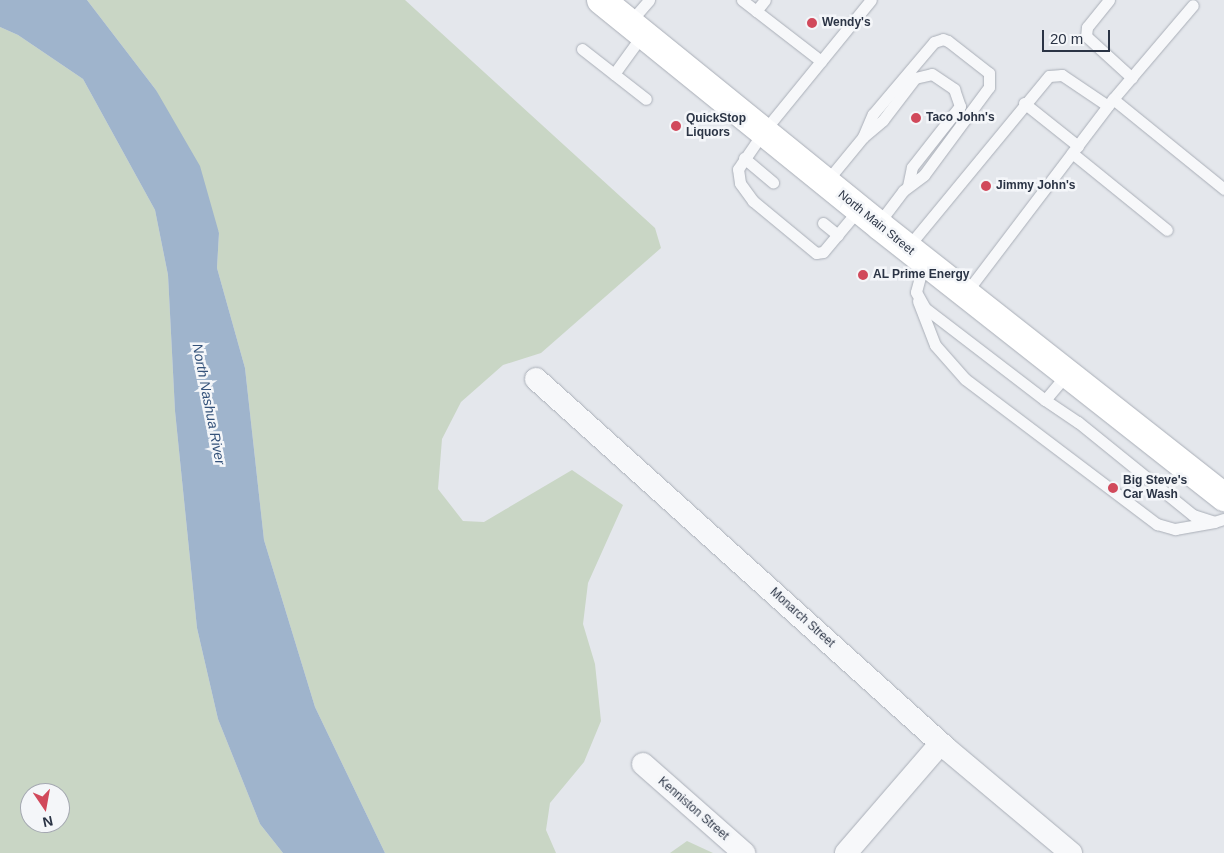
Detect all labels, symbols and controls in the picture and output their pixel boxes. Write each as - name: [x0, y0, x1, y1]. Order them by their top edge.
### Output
- place label: Wendy's: [822, 16, 871, 30]
- marker: Wendy's: [806, 17, 818, 29]
- scale bar: [1044, 20, 1112, 52]
- text: 20 m: [1050, 30, 1083, 47]
- place label: Taco John's: [926, 111, 995, 125]
- place label: QuickStop Liquors: [686, 112, 746, 140]
- marker: Taco John's: [910, 112, 922, 124]
- marker: QuickStop Liquors: [670, 120, 682, 132]
- place label: Jimmy John's: [996, 179, 1076, 193]
- marker: Jimmy John's: [980, 180, 992, 192]
- street label: North Main Street: [835, 188, 917, 258]
- place label: AL Prime Energy: [873, 268, 970, 282]
- marker: AL Prime Energy: [857, 269, 869, 281]
- water label: North Nashua River: [189, 342, 229, 466]
- place label: Big Steve's Car Wash: [1123, 474, 1187, 502]
- marker: Big Steve's Car Wash: [1107, 482, 1119, 494]
- street label: Monarch Street: [767, 585, 837, 651]
- street label: Kenniston Street: [655, 774, 731, 844]
- north arrow: [20, 783, 70, 833]
- text: N: [41, 813, 55, 831]

